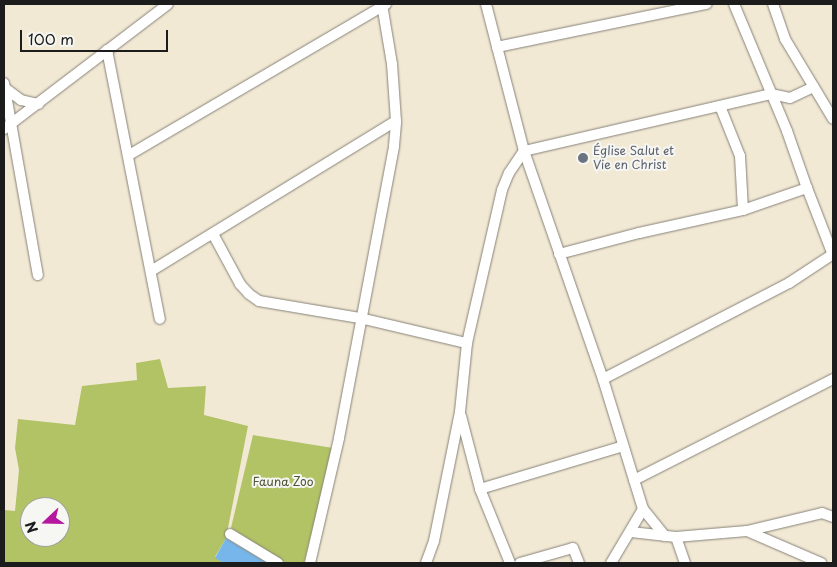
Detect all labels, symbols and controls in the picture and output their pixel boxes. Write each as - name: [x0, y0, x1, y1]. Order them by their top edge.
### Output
- scale bar: [22, 20, 170, 52]
- text: 100 m: [28, 27, 74, 50]
- place label: Église Salut et Vie en Christ: [593, 144, 675, 172]
- marker: Église Salut et Vie en Christ: [577, 152, 589, 164]
- park label: Fauna Zoo: [253, 475, 313, 489]
- north arrow: [20, 497, 70, 547]
- text: N: [20, 518, 43, 536]

